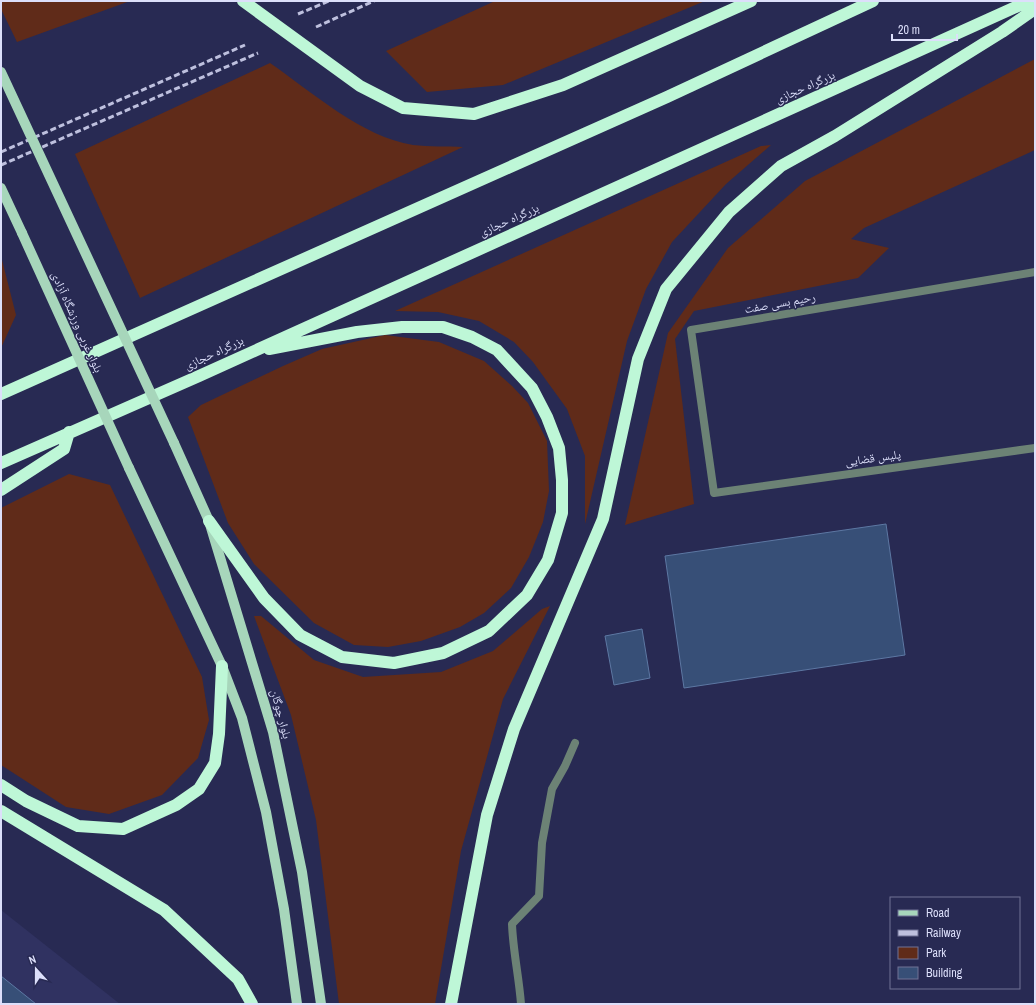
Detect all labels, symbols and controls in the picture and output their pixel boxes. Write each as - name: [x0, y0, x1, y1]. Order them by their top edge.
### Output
- scale bar: [892, 16, 957, 42]
- text: 20 m: [898, 22, 920, 38]
- street label: بزرگراه حجازی: [773, 67, 837, 107]
- street label: بزرگراه حجازی: [477, 200, 541, 240]
- street label: بلوار غربی ورزشگاه آزادی: [48, 269, 106, 375]
- street label: رحیم بسی صفت: [743, 289, 817, 317]
- street label: بزرگراه حجازی: [182, 332, 246, 374]
- street label: پلیس قضایی: [844, 446, 902, 470]
- street label: بلوار چوگان: [267, 688, 295, 740]
- legend: [890, 897, 1020, 989]
- text: Road: [926, 905, 950, 921]
- text: Railway: [926, 925, 961, 941]
- text: Park: [926, 945, 946, 961]
- north arrow: [16, 949, 56, 989]
- text: N: [27, 952, 38, 967]
- text: Building: [926, 965, 963, 981]

